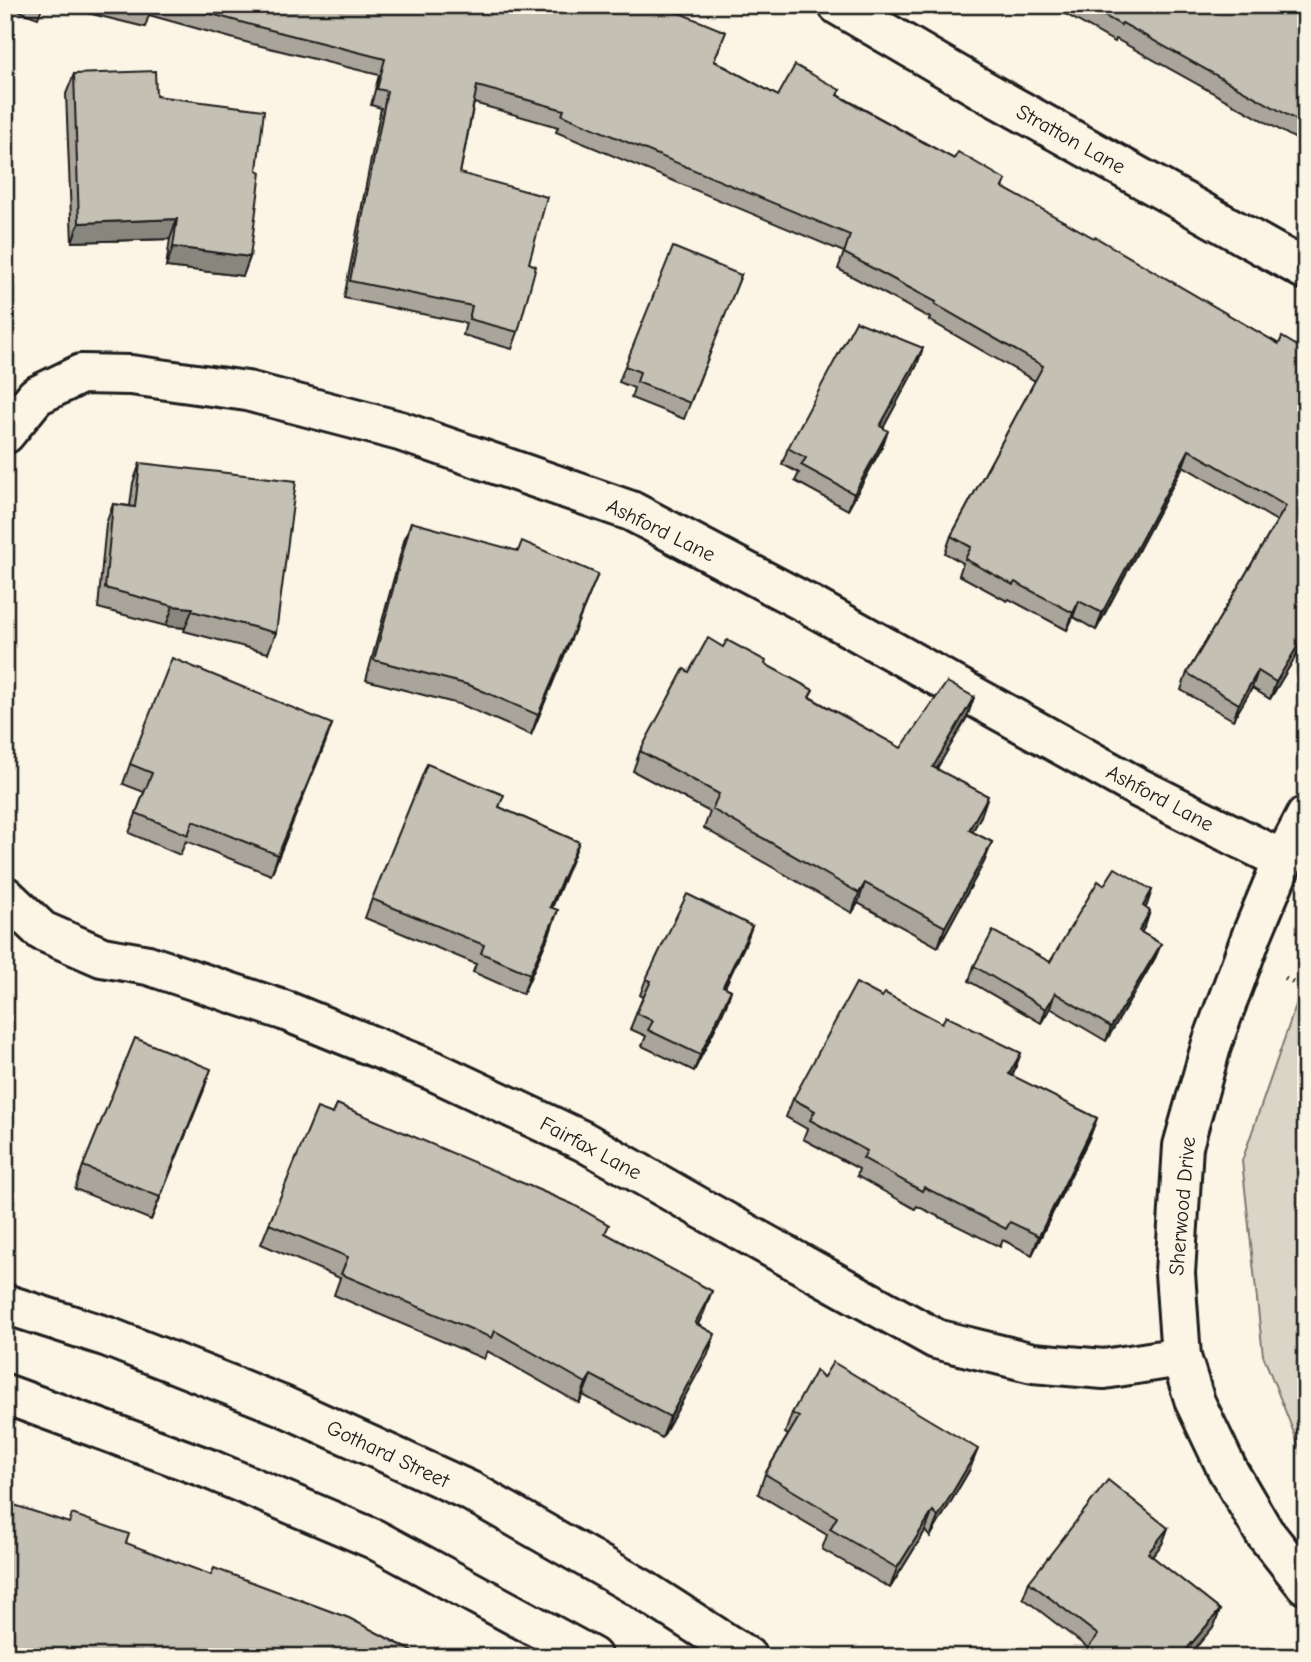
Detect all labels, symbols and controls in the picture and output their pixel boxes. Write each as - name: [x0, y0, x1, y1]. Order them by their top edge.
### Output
- street label: Stratton Lane: [1012, 99, 1130, 179]
- street label: Ashford Lane: [603, 493, 719, 567]
- street label: Ashford Lane: [1102, 760, 1218, 836]
- street label: Fairfax Lane: [536, 1111, 646, 1185]
- street label: Sherwood Drive: [1164, 1135, 1200, 1277]
- street label: Gothard Street: [323, 1415, 454, 1493]

